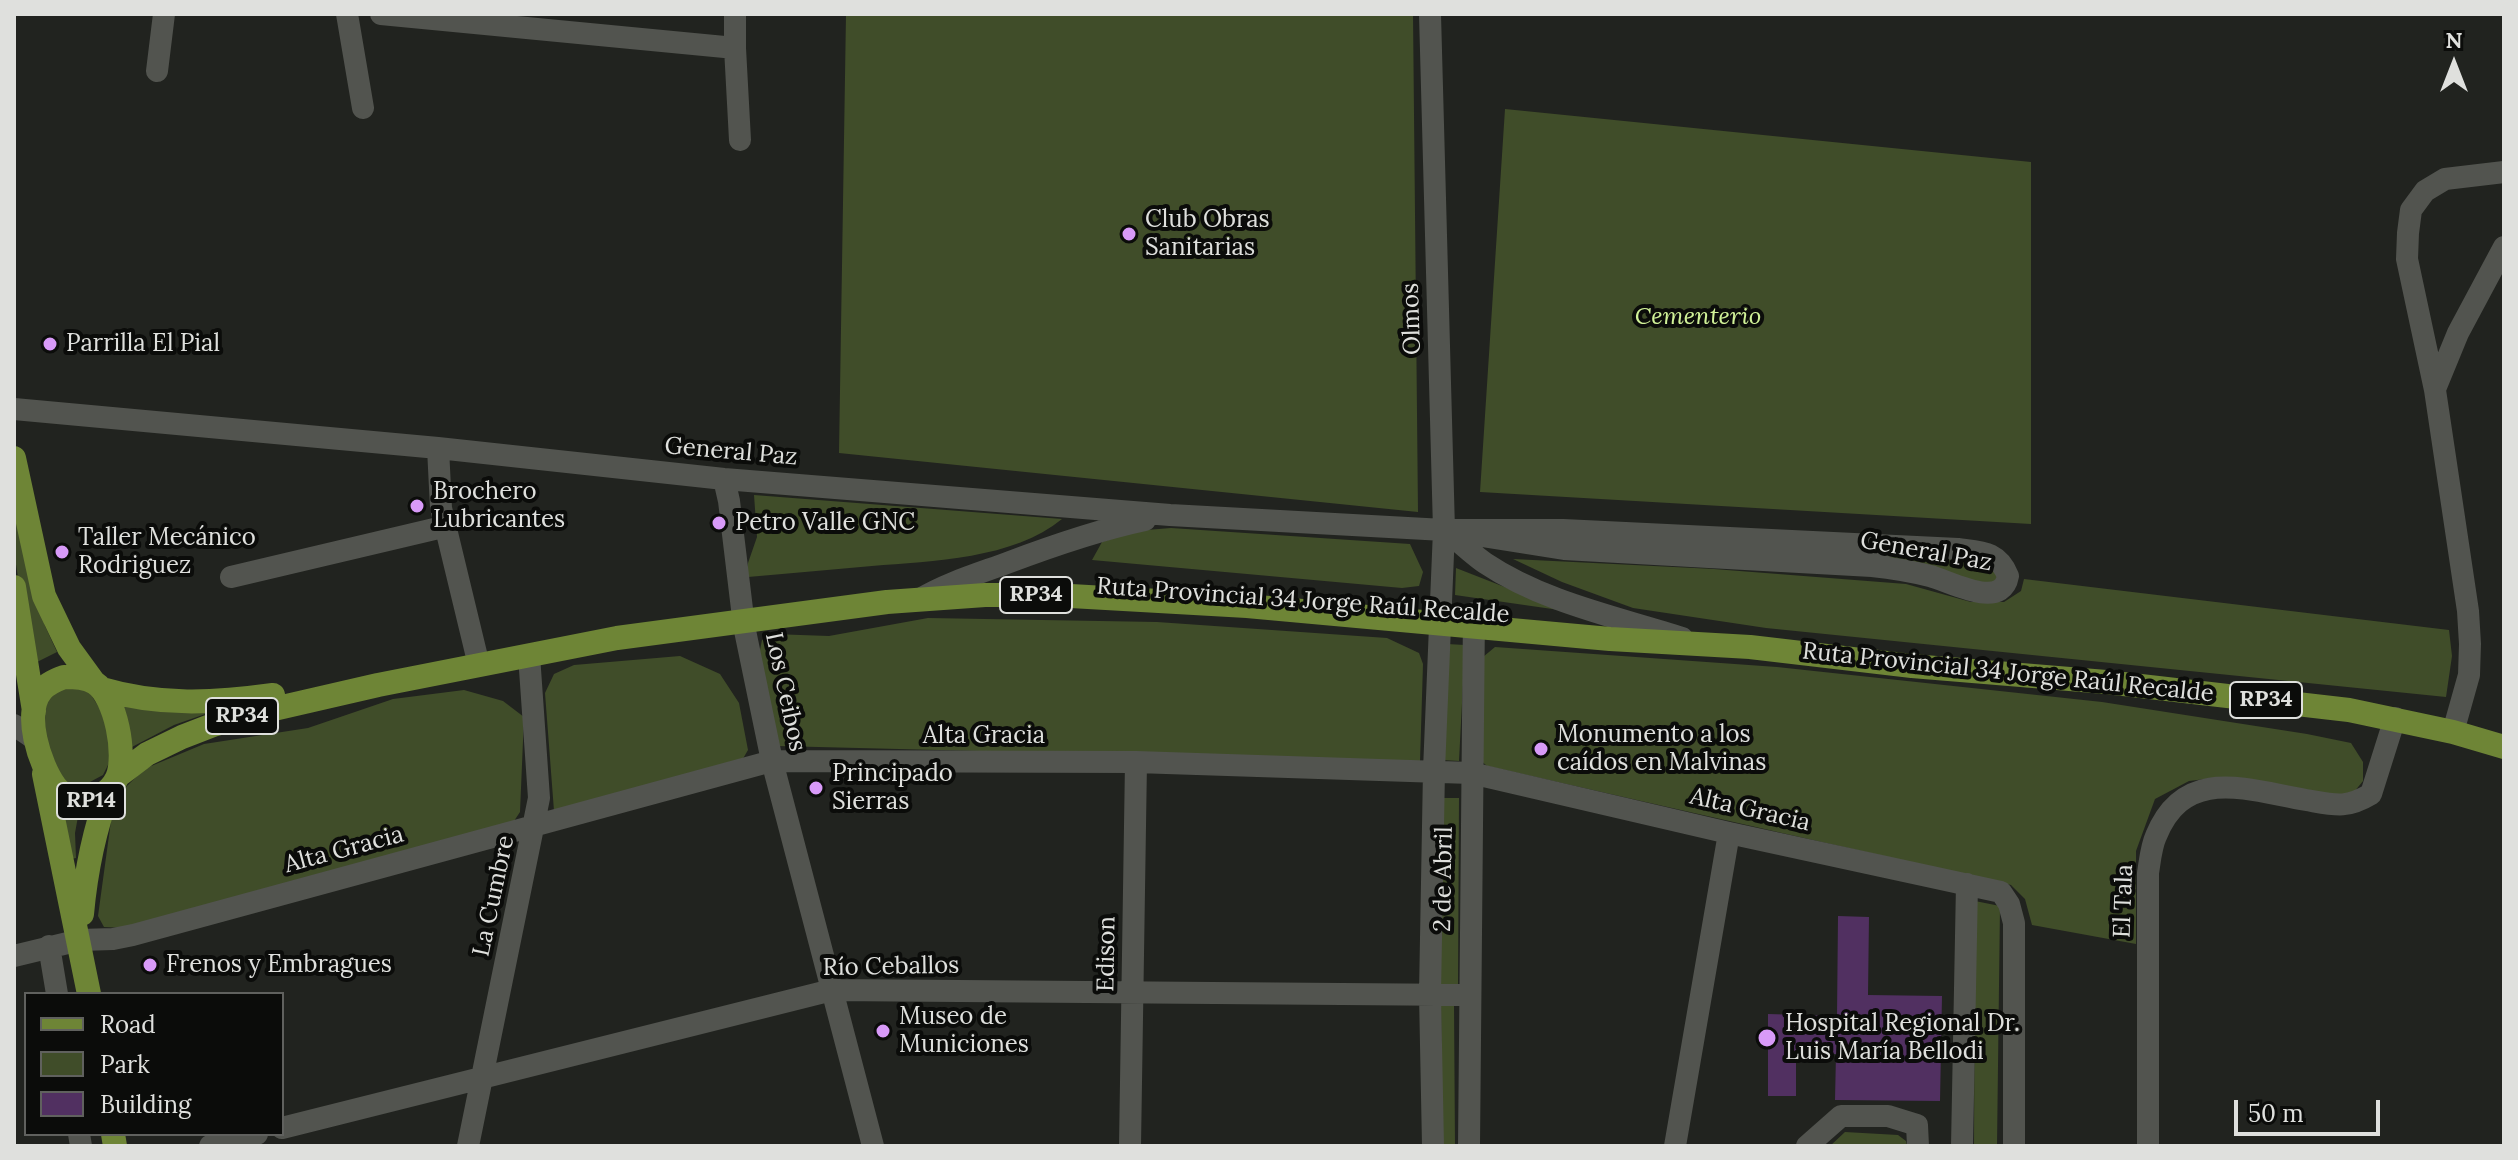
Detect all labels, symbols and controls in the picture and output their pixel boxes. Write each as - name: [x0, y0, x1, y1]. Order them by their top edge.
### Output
- north arrow: [2414, 24, 2494, 104]
- text: N: [2445, 26, 2463, 54]
- place label: Club Obras Sanitarias: [1145, 206, 1270, 262]
- marker: Club Obras Sanitarias: [1120, 225, 1138, 243]
- street label: Olmos: [1396, 282, 1428, 356]
- park label: Cementerio: [1635, 303, 1761, 331]
- place label: Parrilla El Pial: [66, 330, 220, 358]
- marker: Parrilla El Pial: [41, 335, 59, 353]
- street label: General Paz: [663, 432, 799, 472]
- place label: Brochero Lubricantes: [433, 478, 565, 534]
- marker: Brochero Lubricantes: [408, 497, 426, 515]
- place label: Petro Valle GNC: [735, 509, 915, 537]
- marker: Petro Valle GNC: [710, 514, 728, 532]
- place label: Taller Mecánico Rodriguez: [78, 524, 256, 580]
- street label: General Paz: [1858, 526, 1994, 578]
- marker: Taller Mecánico Rodriguez: [53, 543, 71, 561]
- street label: Ruta Provincial 34 Jorge Raúl Recalde: [1096, 572, 1510, 630]
- road number: RP34: [1000, 577, 1072, 613]
- street label: Los Ceibos: [758, 630, 812, 754]
- street label: Ruta Provincial 34 Jorge Raúl Recalde: [1801, 637, 2215, 709]
- road number: RP34: [2230, 682, 2302, 718]
- road number: RP34: [206, 698, 278, 734]
- place label: Monumento a los caídos en Malvinas: [1557, 721, 1766, 777]
- street label: Alta Gracia: [923, 722, 1045, 750]
- marker: Monumento a los caídos en Malvinas: [1532, 740, 1550, 758]
- place label: Principado Sierras: [832, 760, 953, 816]
- marker: Principado Sierras: [807, 779, 825, 797]
- street label: Alta Gracia: [1687, 782, 1813, 838]
- road number: RP14: [57, 783, 125, 819]
- street label: Alta Gracia: [281, 820, 407, 880]
- street label: 2 de Abril: [1429, 826, 1459, 932]
- street label: La Cumbre: [467, 833, 521, 959]
- street label: El Tala: [2108, 864, 2140, 938]
- street label: Edison: [1092, 916, 1122, 992]
- place label: Frenos y Embragues: [166, 951, 392, 979]
- street label: Río Ceballos: [823, 951, 959, 983]
- marker: Frenos y Embragues: [141, 956, 159, 974]
- legend: [24, 992, 284, 1136]
- place label: Museo de Municiones: [899, 1003, 1029, 1059]
- text: Road: [100, 1009, 156, 1040]
- place label: Hospital Regional Dr. Luis María Bellodi: [1785, 1010, 2020, 1066]
- marker: Museo de Municiones: [874, 1022, 892, 1040]
- marker: Hospital Regional Dr. Luis María Bellodi: [1756, 1027, 1778, 1049]
- text: Park: [100, 1049, 150, 1080]
- scale bar: [2238, 1084, 2384, 1134]
- text: Building: [100, 1089, 191, 1120]
- text: 50 m: [2248, 1098, 2304, 1129]

